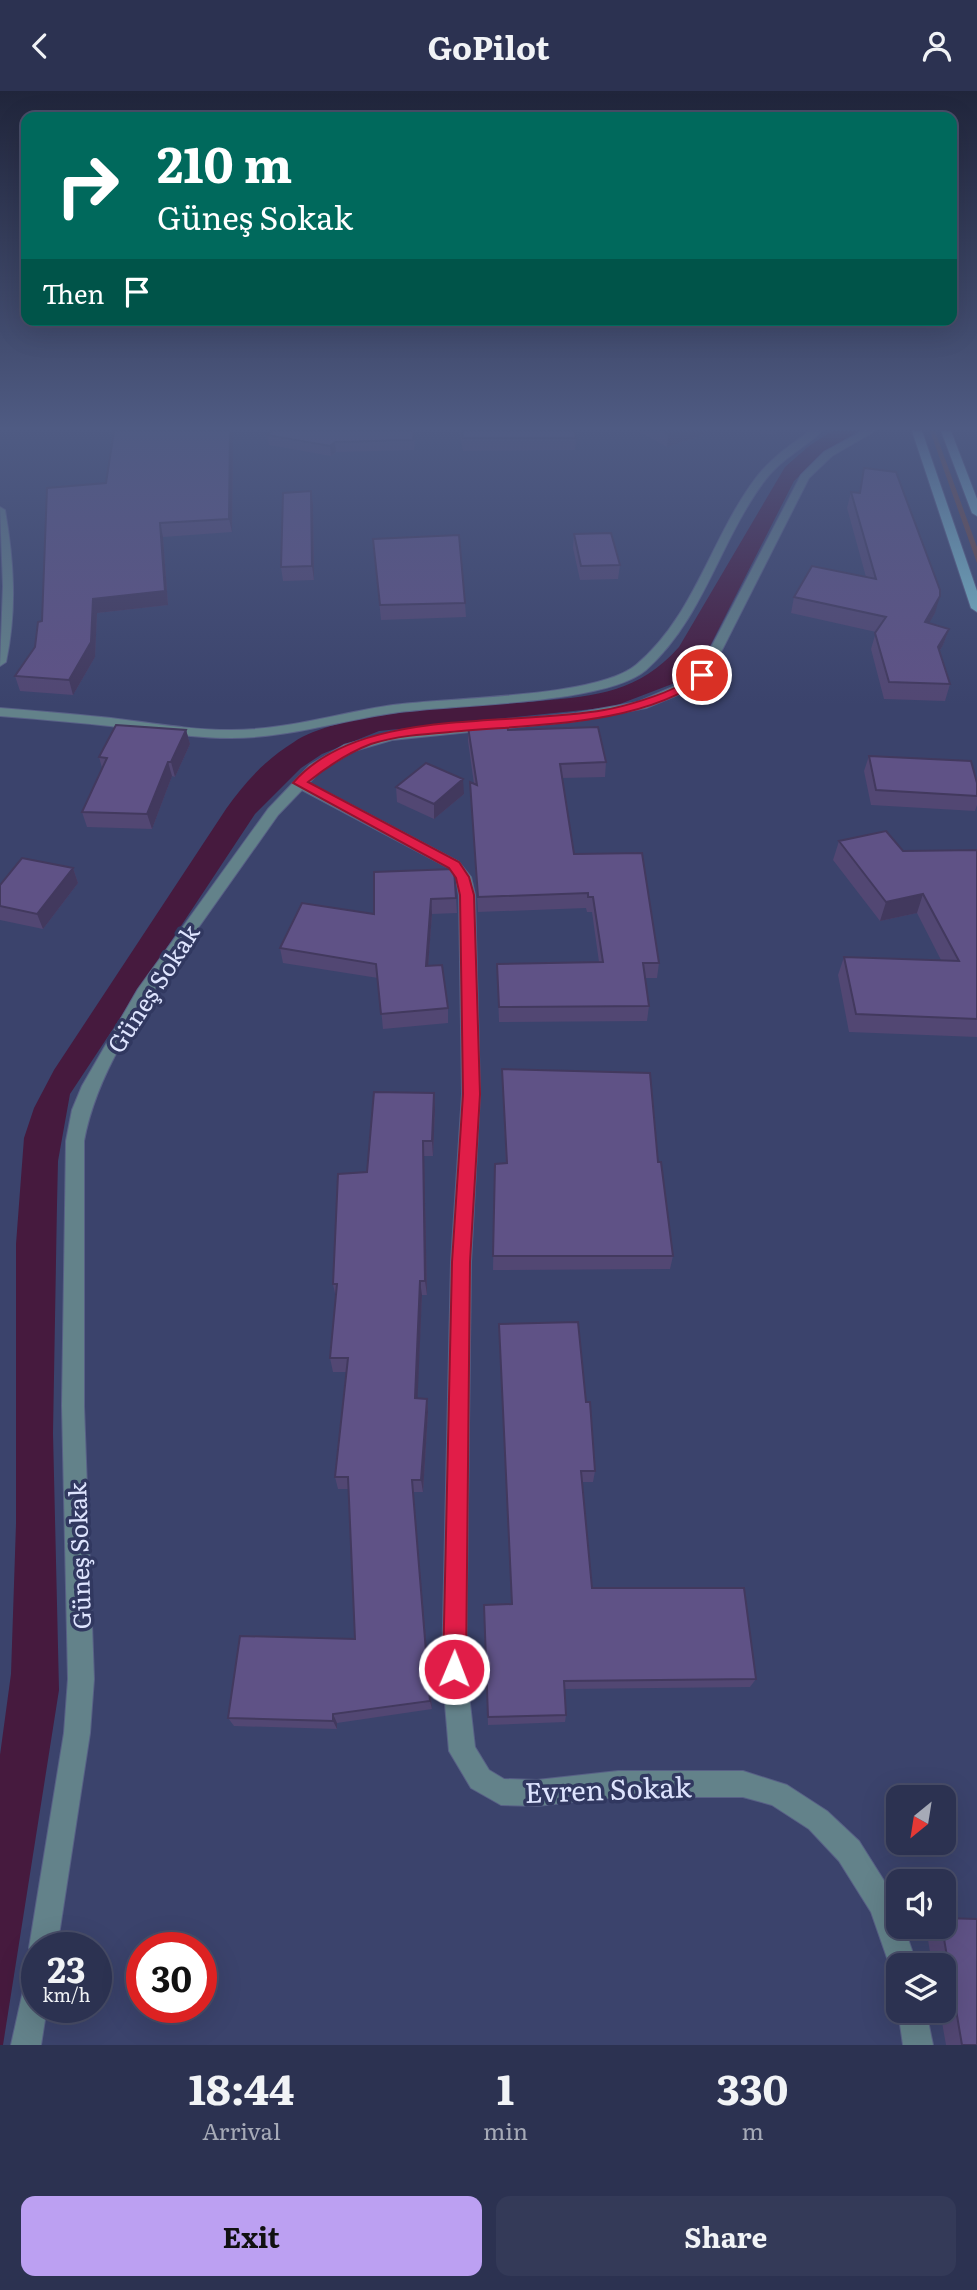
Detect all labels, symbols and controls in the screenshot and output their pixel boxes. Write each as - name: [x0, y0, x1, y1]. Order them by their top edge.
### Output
- text: GoPilot: [427, 22, 550, 70]
- icon: back: [21, 27, 59, 65]
- icon: person: [918, 27, 956, 65]
- text: 210 m: [157, 125, 292, 198]
- icon: right: [42, 140, 133, 231]
- text: Güneş Sokak: [157, 192, 353, 240]
- text: Then: [42, 273, 104, 312]
- icon: arrive: [118, 273, 156, 311]
- pin: [672, 645, 732, 705]
- icon: arrive: [683, 656, 721, 694]
- street label: Güneş Sokak: [97, 917, 207, 1059]
- street label: Güneş Sokak: [58, 1482, 98, 1630]
- position arrow: [417, 1632, 491, 1706]
- street label: Evren Sokak: [524, 1764, 693, 1812]
- north arrow: [886, 1785, 956, 1855]
- map controls: [886, 1785, 956, 2023]
- button: sound: [886, 1869, 956, 1939]
- speed limit sign: 30: [126, 1932, 217, 2023]
- text: 23: [47, 1942, 86, 1994]
- button: layers: [886, 1953, 956, 2023]
- text: km/h: [43, 1981, 90, 2008]
- text: 18:44: [189, 2056, 294, 2118]
- text: 1: [497, 2056, 514, 2118]
- text: 330: [717, 2056, 788, 2118]
- text: Arrival: [202, 2113, 281, 2147]
- text: min: [483, 2113, 528, 2147]
- text: m: [741, 2113, 764, 2147]
- button: Exit: [21, 2196, 482, 2276]
- button: Share: [496, 2196, 956, 2276]

